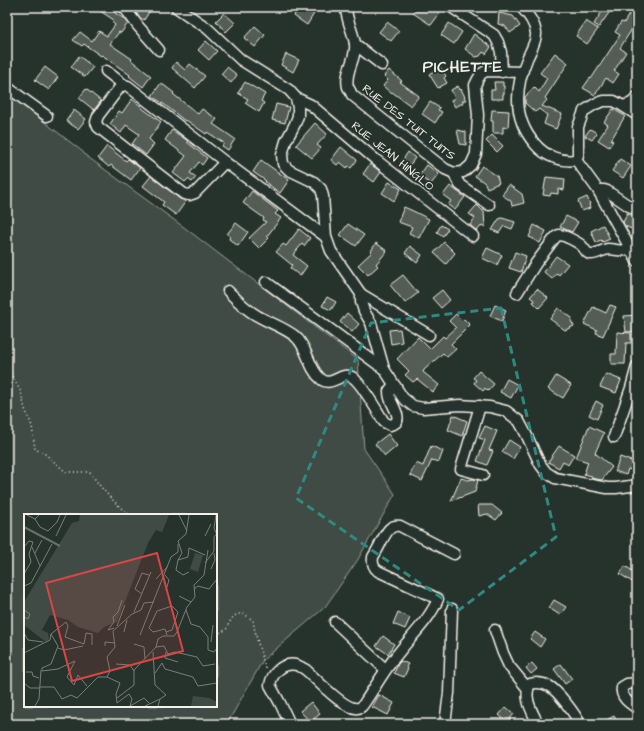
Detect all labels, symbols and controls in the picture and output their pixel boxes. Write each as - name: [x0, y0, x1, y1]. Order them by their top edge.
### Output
- district label: PICHETTE: [423, 56, 503, 78]
- street label: RUE DES TUIT TUITS: [358, 81, 459, 164]
- street label: RUE JEAN HINGLO: [348, 118, 438, 195]
- inset map: [24, 514, 217, 707]

